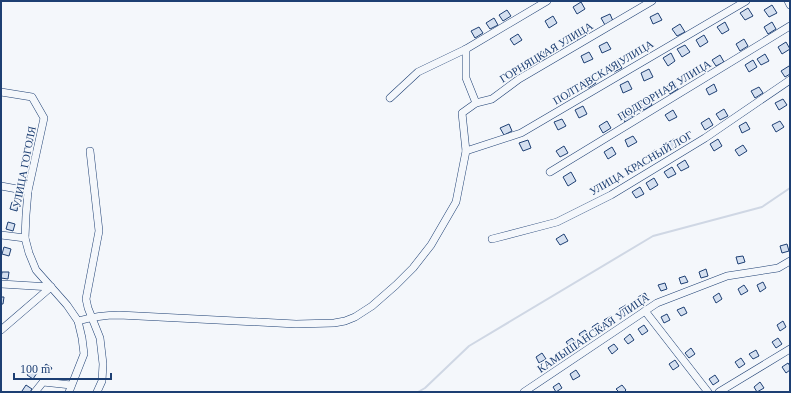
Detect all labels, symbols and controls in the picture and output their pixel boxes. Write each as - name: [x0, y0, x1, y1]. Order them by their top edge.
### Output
- street label: ГОРНЯЦКАЯ УЛИЦА: [497, 19, 595, 85]
- street label: ПОЛТАВСКАЯ УЛИЦА: [551, 37, 655, 107]
- street label: ПОДГОРНАЯ УЛИЦА: [615, 57, 713, 123]
- street label: УЛИЦА ГОГОЛЯ: [10, 125, 38, 209]
- street label: УЛИЦА КРАСНЫЙ ЛОГ: [587, 128, 695, 198]
- street label: КАМЫШАНСКАЯ УЛИЦА: [535, 291, 651, 375]
- scale bar: [14, 355, 111, 381]
- text: 100 m: [20, 362, 51, 376]

